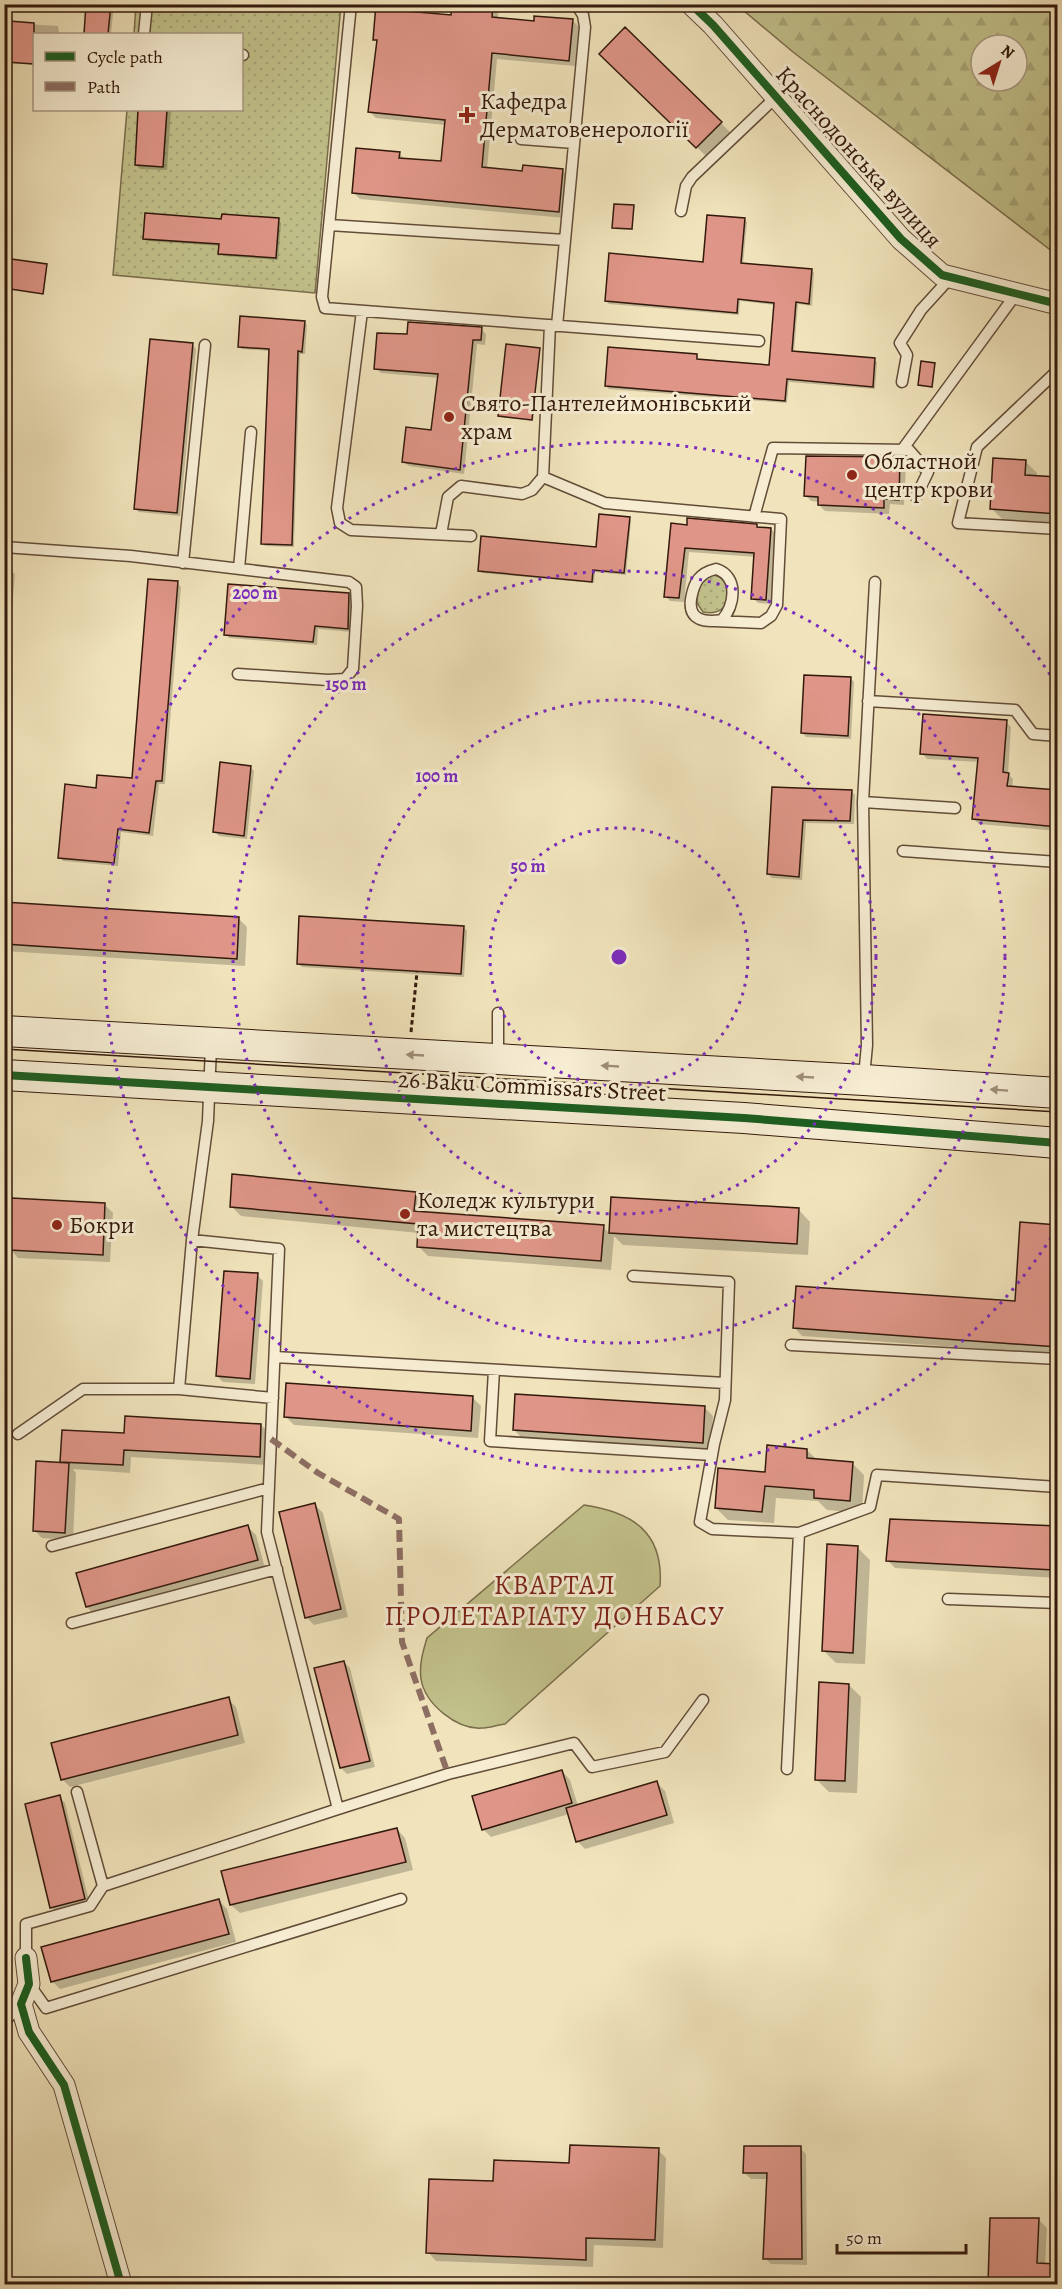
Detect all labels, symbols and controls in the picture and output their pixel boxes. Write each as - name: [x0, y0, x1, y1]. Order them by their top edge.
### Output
- legend: [33, 33, 243, 111]
- north arrow: [969, 33, 1029, 93]
- text: N: [996, 40, 1019, 64]
- text: Cycle path: [87, 45, 163, 69]
- street label: Краснодонська вулиця: [769, 59, 949, 255]
- text: Path: [87, 75, 121, 99]
- place label: Кафедра Дерматовенерології: [480, 85, 689, 145]
- marker: Кафедра Дерматовенерології: [458, 106, 476, 124]
- place label: Свято-Пантелеймонівський храм: [461, 387, 752, 447]
- marker: Свято-Пантелеймонівський храм: [442, 410, 456, 424]
- place label: Областной центр крови: [864, 445, 993, 505]
- marker: Областной центр крови: [845, 468, 859, 482]
- text: 200 m: [232, 581, 278, 605]
- text: 150 m: [325, 672, 367, 696]
- text: 100 m: [416, 764, 458, 788]
- text: 50 m: [511, 854, 545, 878]
- centre of rings: [609, 947, 629, 967]
- one-way arrow: [406, 1050, 425, 1059]
- one-way arrow: [600, 1061, 619, 1070]
- street label: 26 Baku Commissars Street: [397, 1063, 667, 1109]
- one-way arrow: [795, 1072, 814, 1081]
- one-way arrow: [990, 1085, 1009, 1095]
- place label: Коледж культури та мистецтва: [417, 1184, 595, 1244]
- marker: Коледж культури та мистецтва: [398, 1207, 412, 1221]
- place label: Бокри: [69, 1209, 135, 1241]
- marker: Бокри: [50, 1218, 64, 1232]
- district label: КВАРТАЛ ПРОЛЕТАРІАТУ ДОНБАСУ: [385, 1567, 725, 1634]
- scale bar: [837, 2217, 966, 2255]
- text: 50 m: [846, 2226, 882, 2250]

